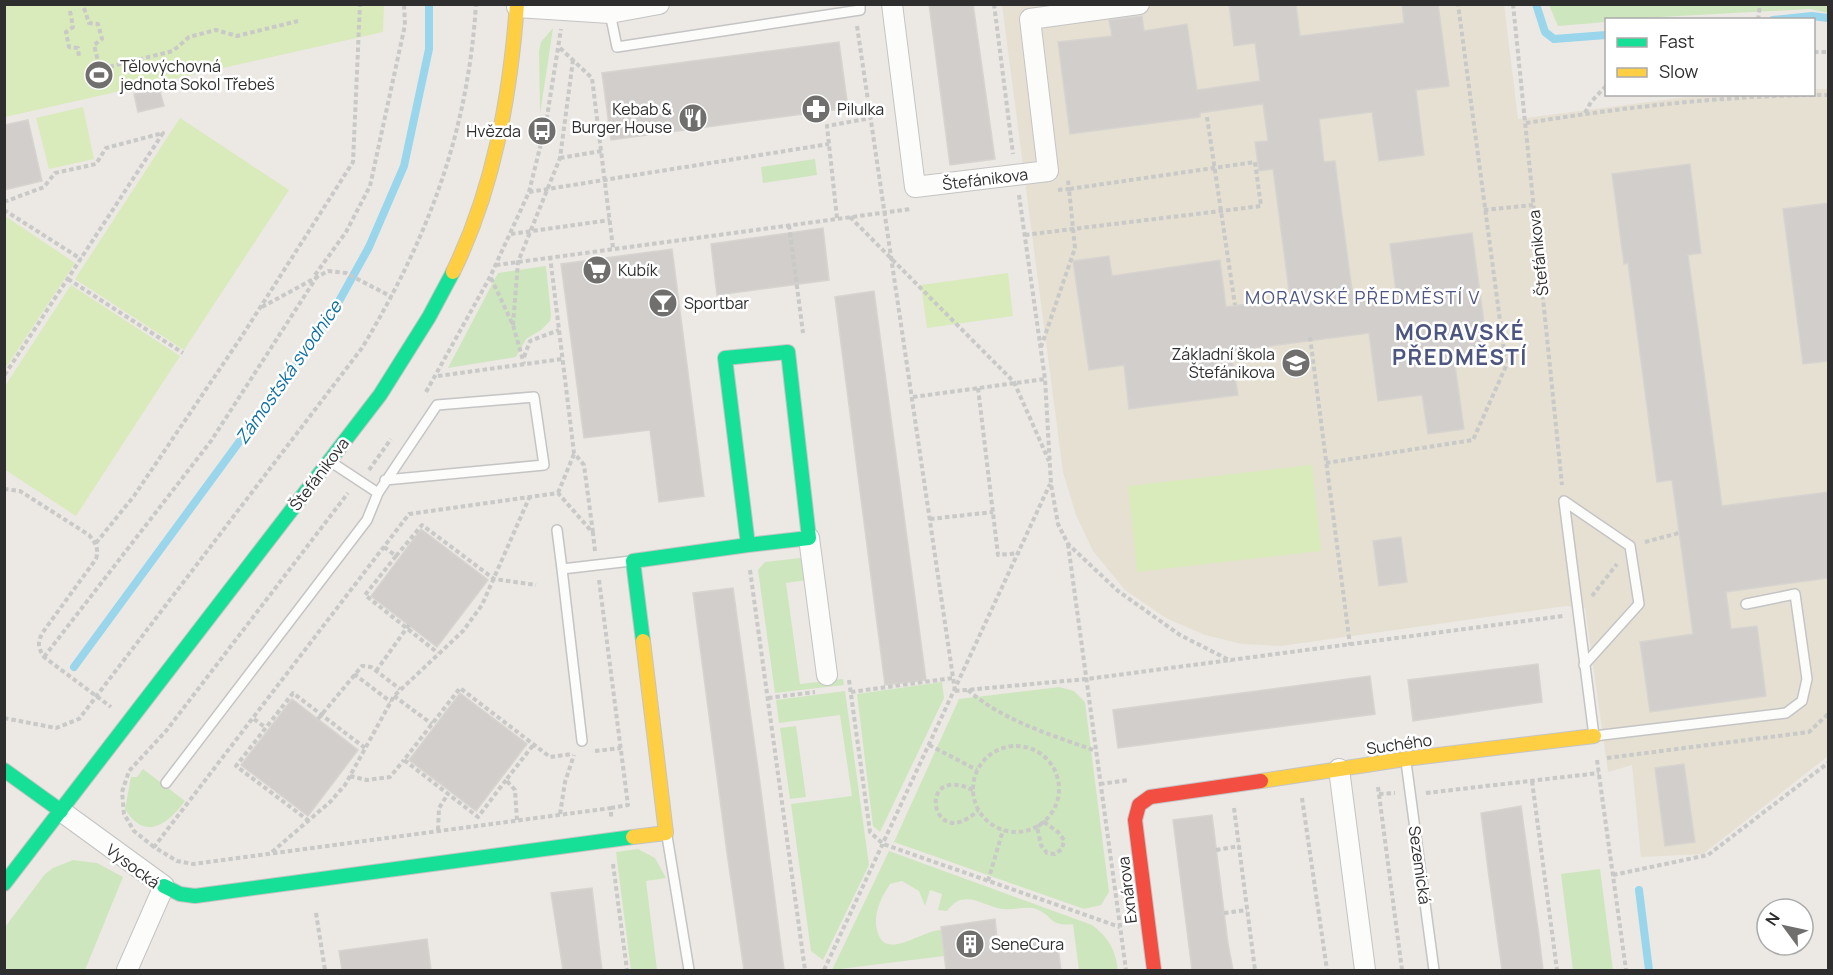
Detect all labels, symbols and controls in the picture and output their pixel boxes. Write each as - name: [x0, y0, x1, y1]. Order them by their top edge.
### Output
- legend: [1605, 18, 1815, 96]
- text: Fast: [1659, 29, 1694, 53]
- place label: Tělovýchovná jednota Sokol Třebeš: [119, 55, 275, 95]
- sports icon: Tělovýchovná jednota Sokol Třebeš: [83, 59, 115, 91]
- text: Slow: [1659, 59, 1699, 83]
- pharmacy icon: Pilulka: [800, 93, 832, 125]
- place label: Kebab & Burger House: [572, 98, 673, 138]
- place label: Pilulka: [837, 98, 884, 120]
- restaurant icon: Kebab & Burger House: [677, 102, 709, 134]
- bus stop icon: Hvězda: [526, 115, 558, 147]
- place label: Hvězda: [466, 120, 521, 142]
- street label: Štefánikova: [941, 163, 1029, 195]
- street label: Štefánikova: [1523, 209, 1553, 297]
- supermarket icon: Kubík: [581, 254, 613, 286]
- place label: Kubík: [618, 259, 659, 281]
- district label: MORAVSKÉ PŘEDMĚSTÍ V: [1245, 285, 1481, 309]
- bar icon: Sportbar: [647, 287, 679, 319]
- place label: Sportbar: [684, 292, 749, 314]
- water label: Zámostská svodnice: [229, 294, 347, 448]
- district label: MORAVSKÉ PŘEDMĚSTÍ: [1392, 317, 1528, 372]
- place label: Základní škola Štefánikova: [1172, 343, 1275, 383]
- school or university icon: Základní škola Štefánikova: [1280, 347, 1312, 379]
- street label: Štefánikova: [284, 433, 354, 515]
- street label: Suchého: [1365, 729, 1433, 759]
- street label: Sezemická: [1404, 824, 1436, 906]
- street label: Vysocká: [102, 839, 164, 893]
- street label: Exnárova: [1112, 855, 1142, 925]
- north arrow: [1755, 897, 1815, 957]
- text: N: [1760, 908, 1785, 930]
- building icon: SeneCura: [954, 928, 986, 960]
- place label: SeneCura: [991, 933, 1064, 955]

